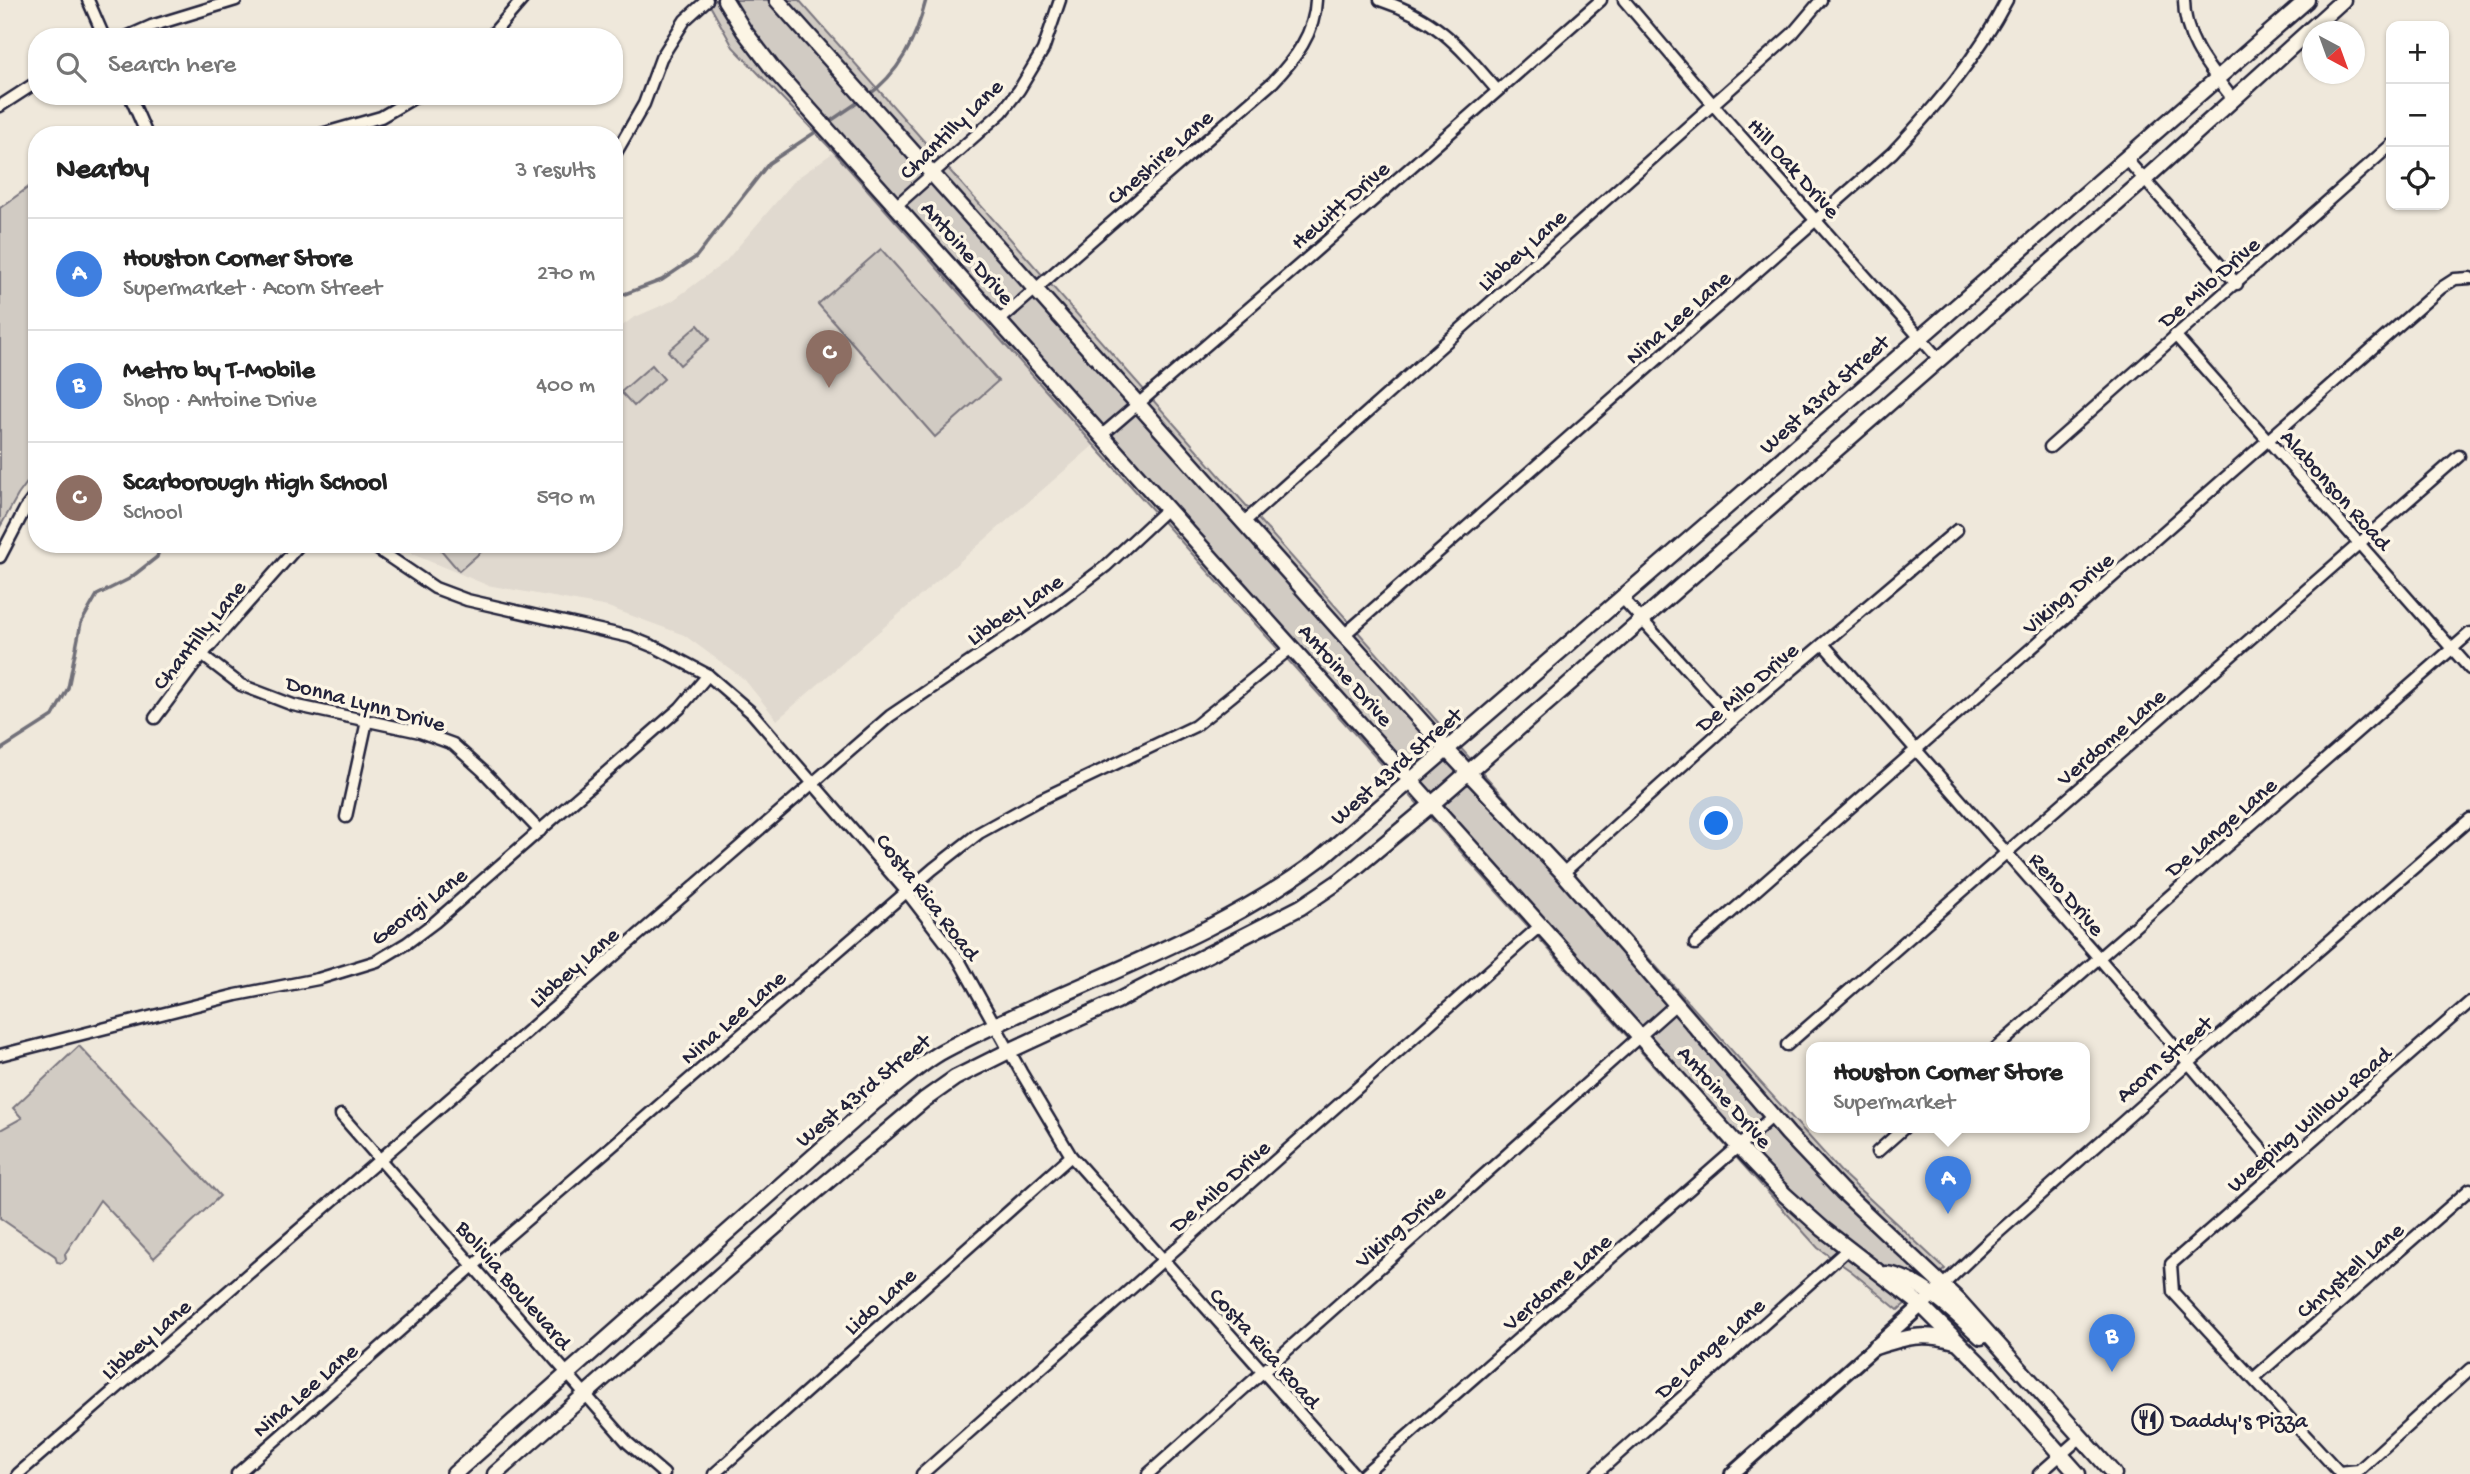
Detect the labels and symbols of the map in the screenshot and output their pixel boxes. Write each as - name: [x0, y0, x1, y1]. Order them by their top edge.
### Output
- north arrow: [2302, 21, 2365, 84]
- street label: Chantilly Lane: [895, 74, 1011, 187]
- street label: Cheshire Lane: [1103, 104, 1221, 212]
- street label: Hill Oak Drive: [1740, 113, 1845, 226]
- street label: Hewitt Drive: [1286, 156, 1397, 257]
- street label: Antoine Drive: [914, 197, 1020, 313]
- street label: Libbey Lane: [1473, 204, 1574, 299]
- street label: De Milo Drive: [2152, 231, 2267, 336]
- street label: Nina Lee Lane: [1621, 265, 1738, 372]
- street label: West 43rd Street: [1755, 329, 1897, 461]
- pin: C: [806, 330, 852, 388]
- street label: Alabonson Road: [2273, 425, 2397, 559]
- street label: Viking Drive: [2017, 547, 2121, 642]
- street label: Libbey Lane: [963, 568, 1070, 653]
- street label: Chantilly Lane: [148, 575, 254, 697]
- street label: Antoine Drive: [1291, 619, 1398, 734]
- street label: De Milo Drive: [1690, 637, 1806, 741]
- street label: Donna Lynn Drive: [280, 671, 449, 740]
- street label: Verdome Lane: [2051, 683, 2173, 794]
- street label: West 43rd Street: [1326, 702, 1470, 832]
- street label: De Lange Lane: [2160, 772, 2284, 886]
- your location: [1699, 806, 1733, 840]
- street label: Costa Rica Road: [868, 829, 985, 968]
- street label: Reno Drive: [2022, 848, 2110, 944]
- street label: Georgi Lane: [366, 862, 475, 953]
- street label: Libbey Lane: [525, 922, 627, 1015]
- street label: Nina Lee Lane: [676, 965, 793, 1072]
- street label: Acorn Street: [2111, 1010, 2220, 1110]
- street label: West 43rd Street: [791, 1028, 938, 1154]
- street label: Antoine Drive: [1670, 1041, 1777, 1156]
- street label: Weeping Willow Road: [2223, 1041, 2399, 1199]
- street label: De Milo Drive: [1164, 1135, 1278, 1241]
- pin: A: [1925, 1156, 1971, 1214]
- street label: Viking Drive: [1350, 1179, 1453, 1276]
- street label: Bolivia Boulevard: [448, 1215, 577, 1358]
- street label: Chrystell Lane: [2292, 1217, 2411, 1326]
- street label: Verdome Lane: [1497, 1228, 1619, 1339]
- street label: Lido Lane: [840, 1262, 924, 1342]
- street label: Costa Rica Road: [1202, 1283, 1326, 1417]
- street label: De Lange Lane: [1649, 1292, 1773, 1407]
- street label: Libbey Lane: [97, 1294, 199, 1387]
- pin: B: [2089, 1314, 2135, 1372]
- street label: Nina Lee Lane: [248, 1338, 365, 1445]
- restaurant icon: Daddy's Pizza: [2131, 1402, 2165, 1436]
- place label: Daddy's Pizza: [2169, 1409, 2309, 1436]

